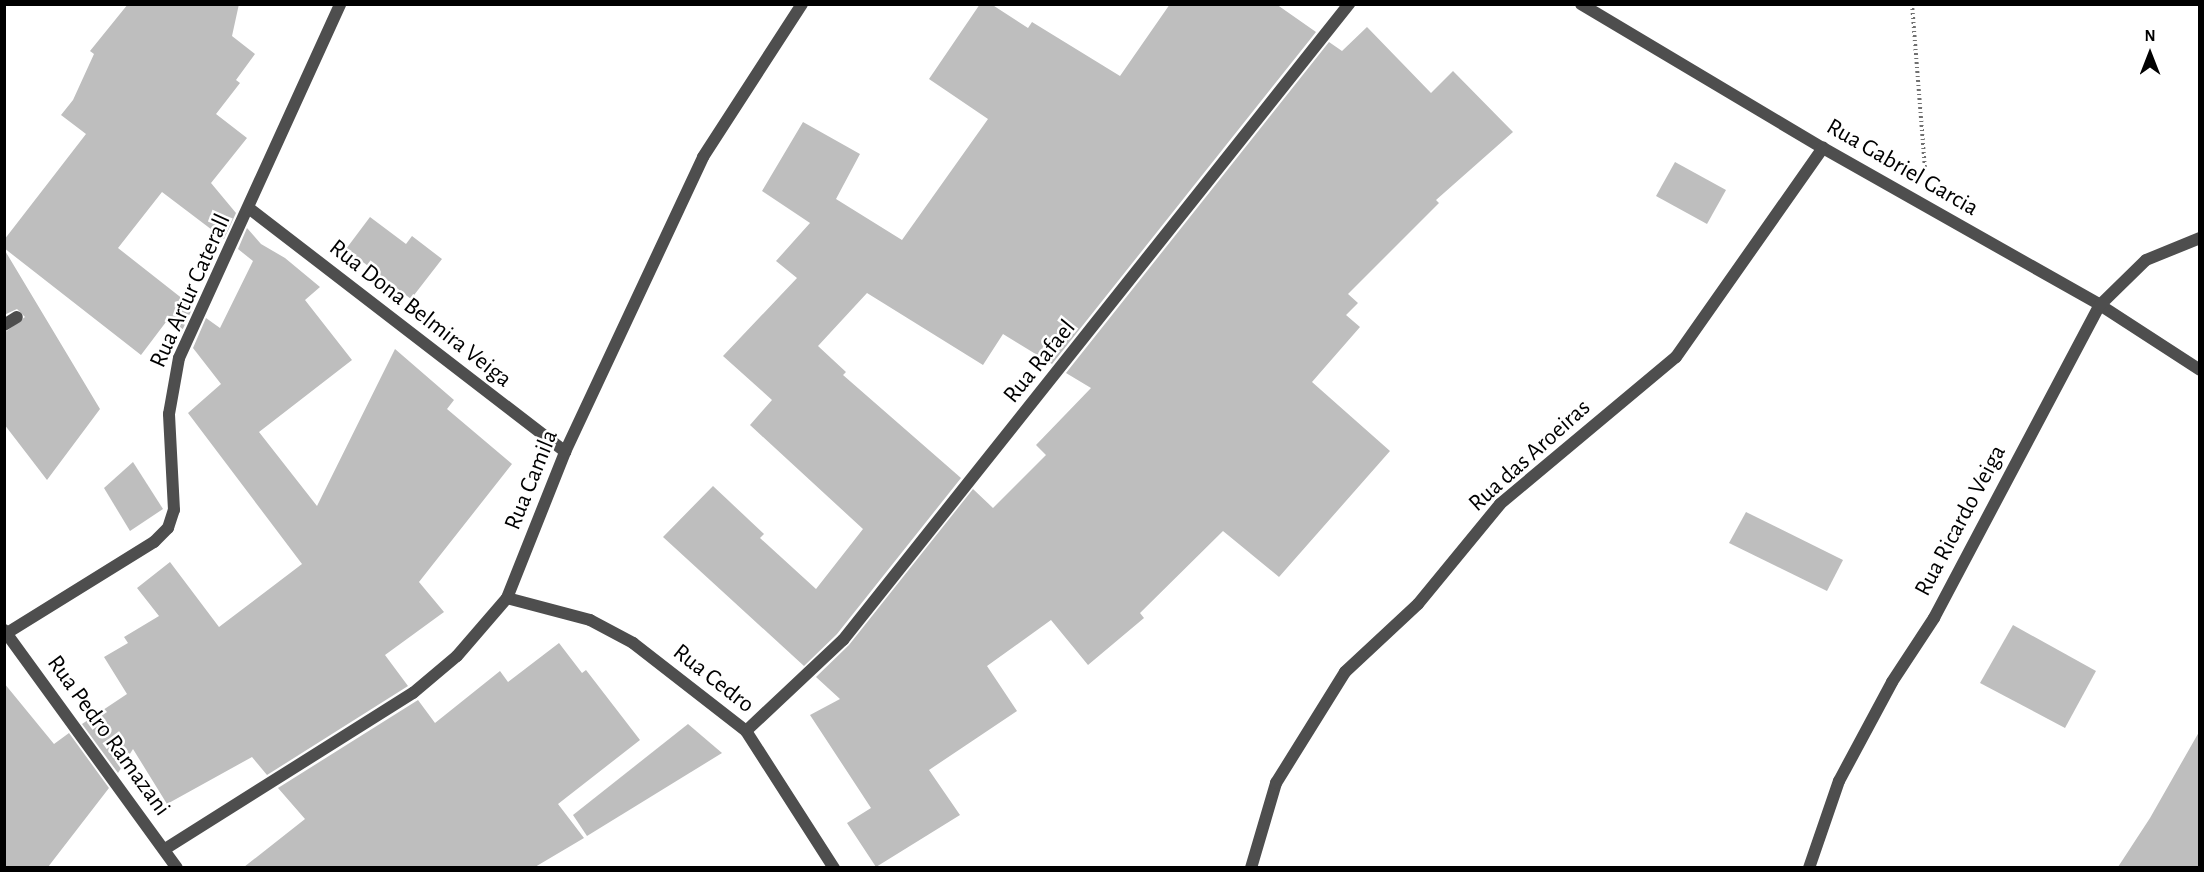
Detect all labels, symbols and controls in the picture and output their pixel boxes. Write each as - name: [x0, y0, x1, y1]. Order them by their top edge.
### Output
- north arrow: [2120, 24, 2180, 84]
- text: N: [2144, 28, 2156, 44]
- street label: Rua Gabriel Garcia: [1821, 113, 1983, 223]
- street label: Rua Artur Caterall: [144, 210, 238, 372]
- street label: Rua Dona Belmira Veiga: [323, 234, 517, 394]
- street label: Rua Rafael: [998, 315, 1082, 409]
- street label: Rua das Aroeiras: [1463, 394, 1597, 518]
- street label: Rua Camila: [499, 426, 565, 534]
- street label: Rua Ricardo Veiga: [1909, 441, 2013, 601]
- street label: Rua Cedro: [667, 638, 759, 720]
- street label: Rua Pedro Ramazani: [40, 650, 176, 822]

